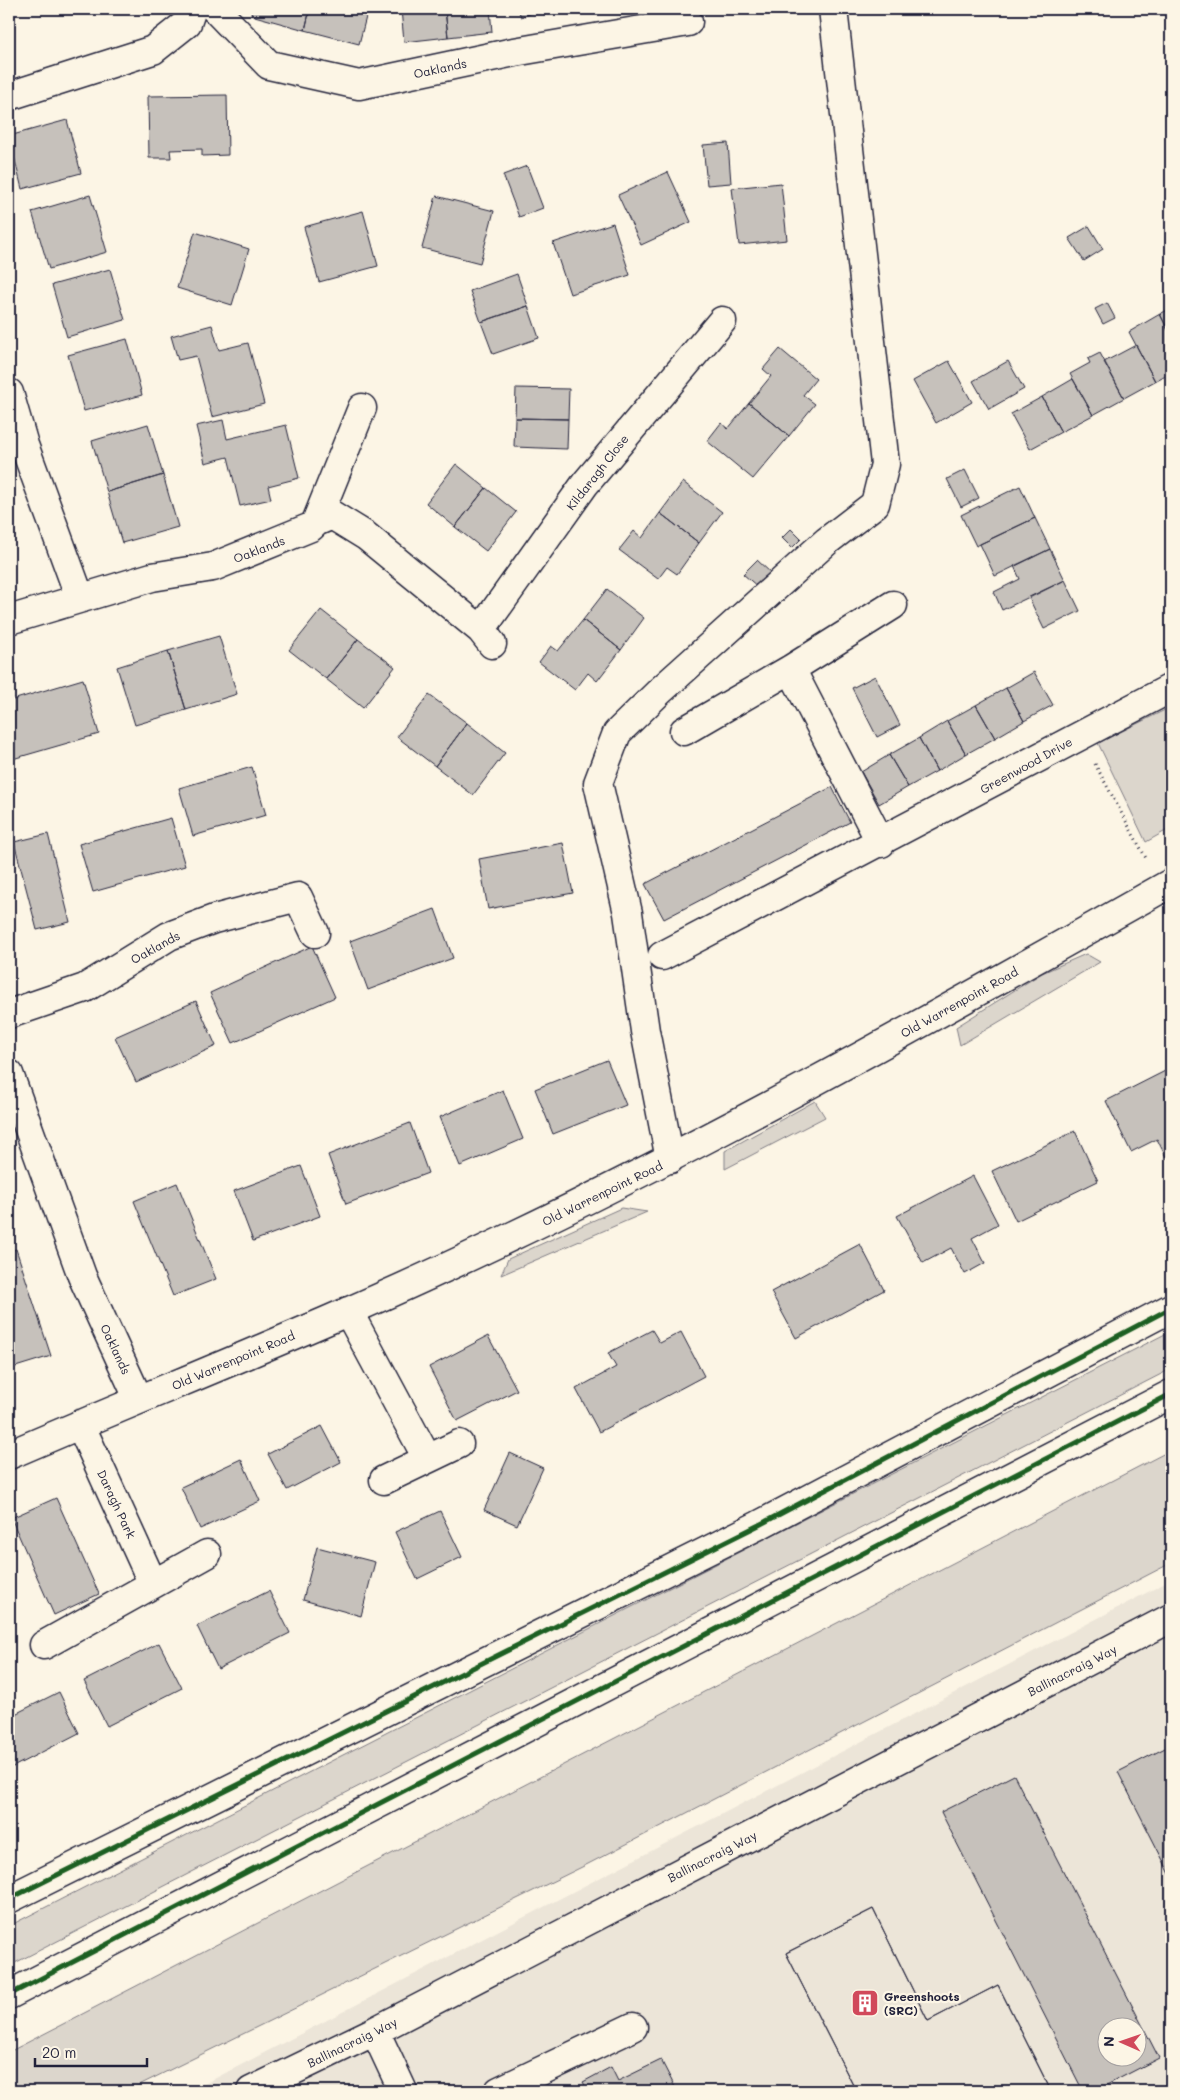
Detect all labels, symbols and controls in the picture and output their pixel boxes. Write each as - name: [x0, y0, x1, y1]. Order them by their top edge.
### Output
- street label: Oaklands: [412, 55, 468, 81]
- street label: Kildaragh Close: [562, 431, 632, 513]
- street label: Oaklands: [231, 532, 287, 566]
- street label: Greenwood Drive: [977, 733, 1075, 797]
- street label: Oaklands: [128, 927, 183, 967]
- street label: Old Warrenpoint Road: [897, 963, 1021, 1041]
- street label: Old Warrenpoint Road: [539, 1157, 665, 1229]
- street label: Oaklands: [97, 1321, 135, 1377]
- street label: Old Warrenpoint Road: [169, 1327, 297, 1393]
- street label: Daragh Park: [94, 1467, 140, 1541]
- street label: Ballinacraig Way: [1025, 1641, 1119, 1699]
- street label: Ballinacraig Way: [665, 1827, 759, 1885]
- building icon: Greenshoots (SRC): [850, 1988, 880, 2018]
- place label: Greenshoots (SRC): [884, 1988, 960, 2018]
- street label: Ballinacraig Way: [304, 2013, 400, 2071]
- north arrow: [1098, 2018, 1148, 2068]
- scale bar: [35, 2035, 148, 2067]
- text: N: [1099, 2036, 1118, 2047]
- text: 20 m: [42, 2042, 76, 2062]

